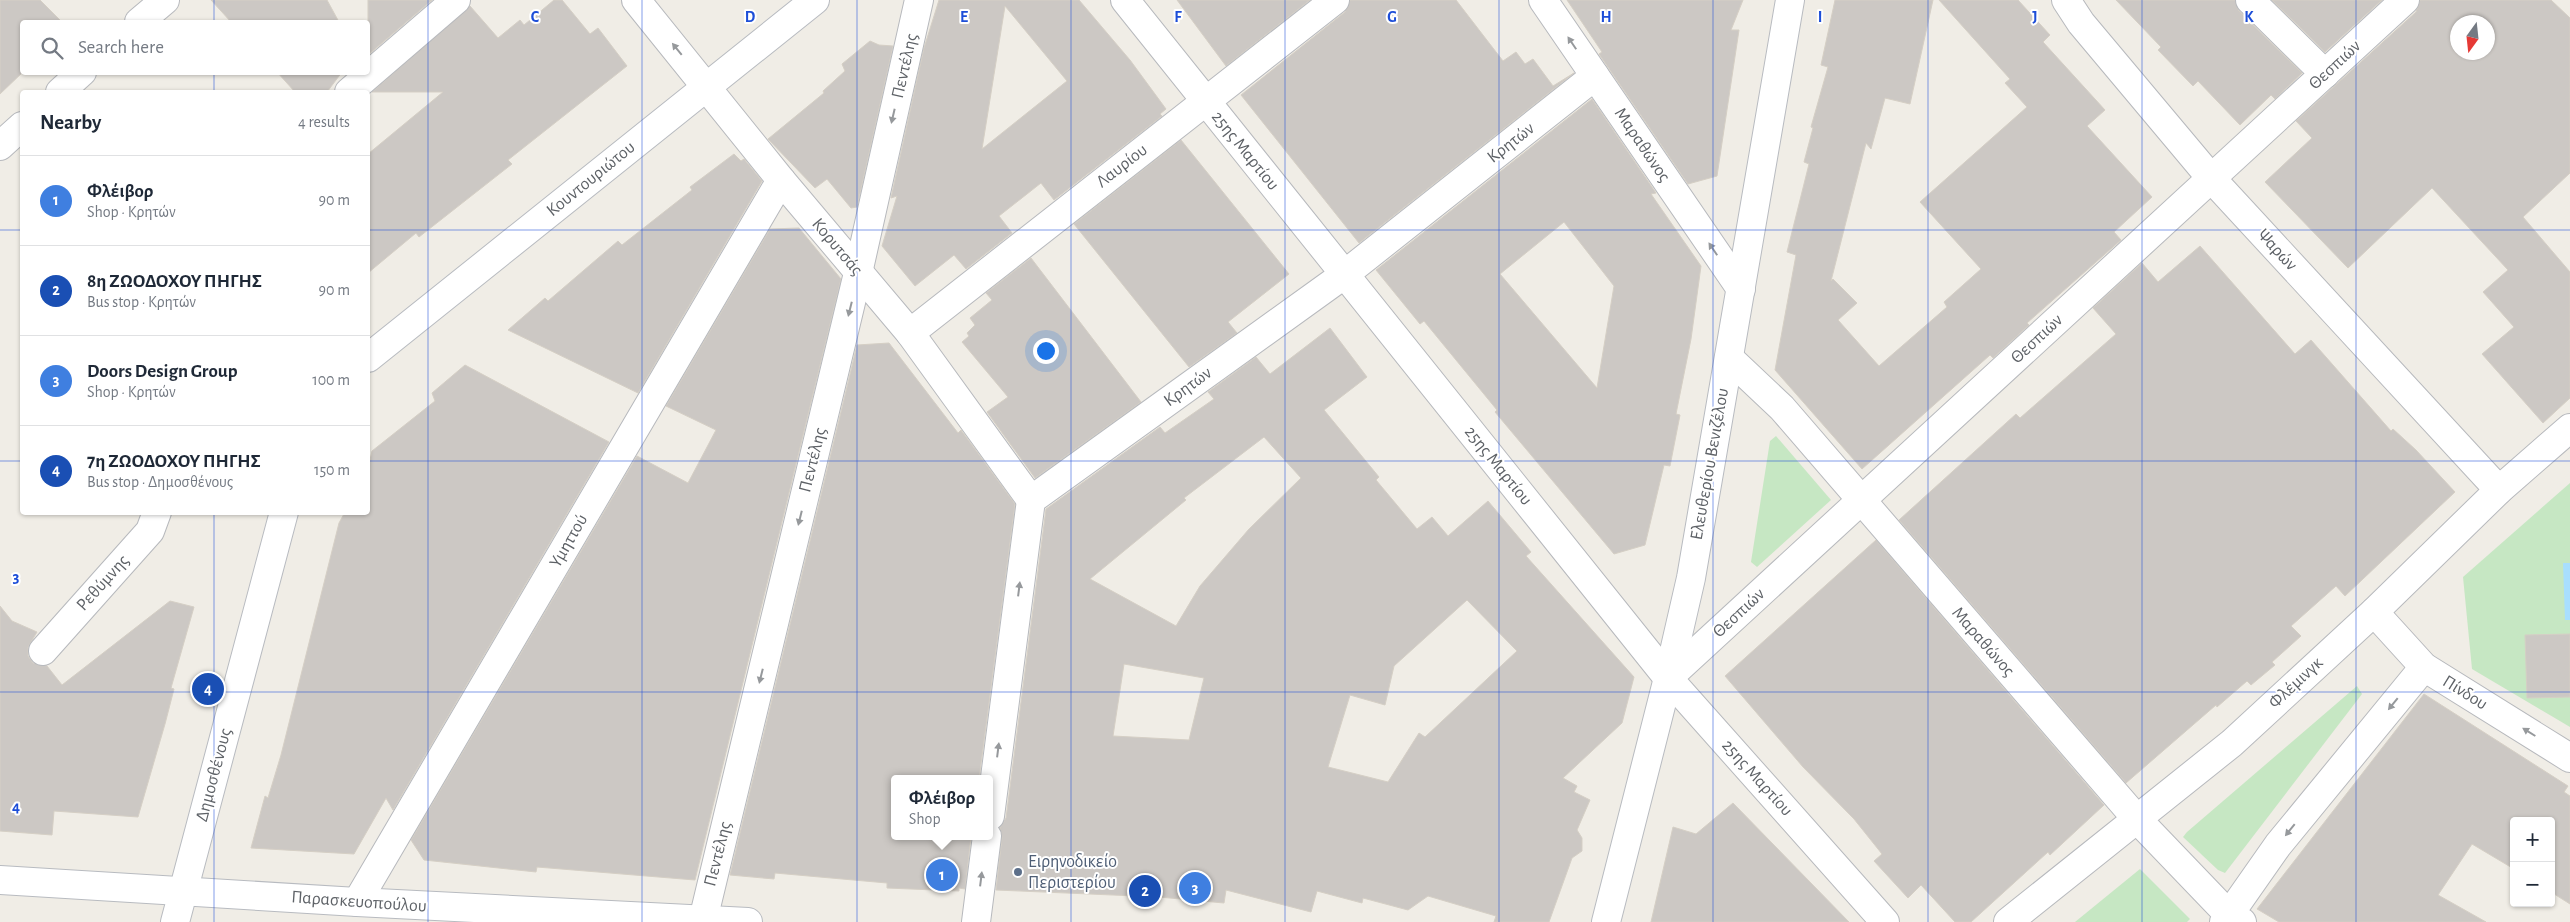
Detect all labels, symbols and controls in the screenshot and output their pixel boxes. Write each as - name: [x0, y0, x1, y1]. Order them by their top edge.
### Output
- text: C: [531, 9, 540, 25]
- text: D: [745, 9, 756, 25]
- text: E: [960, 9, 968, 25]
- text: F: [1174, 9, 1182, 25]
- text: G: [1387, 9, 1397, 25]
- text: H: [1600, 9, 1612, 25]
- text: I: [1818, 9, 1822, 25]
- text: J: [2032, 9, 2038, 25]
- text: K: [2244, 9, 2254, 25]
- north arrow: [2450, 15, 2495, 60]
- search box: [20, 20, 370, 75]
- street label: Πεντέλης: [889, 32, 921, 100]
- icon: search: [38, 34, 66, 62]
- one-way arrow: [1567, 36, 1577, 50]
- street label: Θεσπιών: [2306, 36, 2365, 93]
- text: Search here: [78, 38, 164, 57]
- one-way arrow: [671, 42, 682, 55]
- street label: Μαραθώνος: [1611, 105, 1673, 185]
- street label: 25ης Μαρτίου: [1208, 107, 1283, 194]
- one-way arrow: [889, 108, 897, 124]
- text: Nearby: [40, 112, 101, 133]
- text: 4 results: [298, 114, 350, 130]
- street label: Κρητών: [1484, 119, 1538, 167]
- street label: Κουντουριώτου: [543, 138, 639, 220]
- street label: Λαυρίου: [1093, 140, 1151, 191]
- text: Φλέιβορ: [87, 182, 153, 201]
- text: 1: [53, 192, 59, 208]
- text: 90 m: [319, 192, 350, 208]
- text: Shop · Κρητών: [87, 204, 176, 220]
- street label: Κορυτσάς: [808, 215, 866, 279]
- street label: Ψαρών: [2254, 226, 2301, 275]
- one-way arrow: [1708, 242, 1718, 256]
- text: 8η ΖΩΟΔΟΧΟΥ ΠΗΓΗΣ: [87, 272, 262, 291]
- text: 2: [52, 282, 60, 298]
- text: 90 m: [319, 282, 350, 298]
- text: Bus stop · Κρητών: [87, 294, 196, 310]
- one-way arrow: [846, 301, 854, 316]
- street label: Θεσπιών: [2008, 310, 2067, 367]
- your location: [1033, 338, 1059, 364]
- text: Doors Design Group: [87, 362, 238, 381]
- street label: Κρητών: [1161, 364, 1216, 410]
- text: 3: [53, 372, 59, 388]
- text: 100 m: [312, 372, 350, 388]
- text: Shop · Κρητών: [87, 384, 176, 400]
- street label: Ελευθερίου Βενιζέλου: [1687, 386, 1732, 541]
- street label: 25ης Μαρτίου: [1461, 422, 1536, 509]
- street label: Πεντέλης: [796, 426, 830, 494]
- text: 7η ΖΩΟΔΟΧΟΥ ΠΗΓΗΣ: [87, 452, 261, 471]
- text: 4: [52, 462, 60, 478]
- text: 150 m: [314, 462, 350, 478]
- text: Bus stop · Δημοσθένους: [87, 474, 233, 490]
- one-way arrow: [795, 510, 803, 525]
- street label: Υμηττού: [547, 511, 591, 571]
- street label: Ρεθύμνης: [73, 552, 133, 614]
- text: 3: [13, 569, 20, 585]
- one-way arrow: [1015, 580, 1023, 596]
- street label: Θεσπιών: [1710, 584, 1769, 641]
- street label: Μαραθώνος: [1948, 604, 2018, 680]
- street label: Φλέμινγκ: [2266, 653, 2327, 712]
- one-way arrow: [757, 668, 765, 683]
- pin: 4: [192, 670, 224, 708]
- street label: Πίνδου: [2439, 672, 2491, 714]
- one-way arrow: [2387, 698, 2398, 711]
- street label: Δημοσθένους: [193, 726, 235, 824]
- one-way arrow: [2522, 727, 2535, 737]
- street label: 25ης Μαρτίου: [1718, 736, 1797, 820]
- one-way arrow: [994, 741, 1002, 757]
- popup: [891, 775, 993, 840]
- text: Φλέιβορ: [909, 789, 975, 808]
- text: 4: [12, 799, 20, 815]
- text: Shop: [909, 811, 941, 827]
- map controls: [2510, 817, 2555, 907]
- button: +: [2510, 817, 2555, 862]
- street label: Πεντέλης: [701, 820, 735, 888]
- one-way arrow: [2284, 824, 2295, 837]
- place label: Ειρηνοδικείο Περιστερίου: [1028, 852, 1117, 892]
- pin: 1: [926, 856, 958, 894]
- button: −: [2510, 862, 2555, 907]
- marker: Ειρηνοδικείο Περιστερίου: [1012, 866, 1024, 878]
- pin: 3: [1179, 869, 1211, 907]
- one-way arrow: [977, 871, 985, 887]
- pin: 2: [1129, 872, 1161, 910]
- street label: Παρασκευοπούλου: [291, 888, 427, 916]

